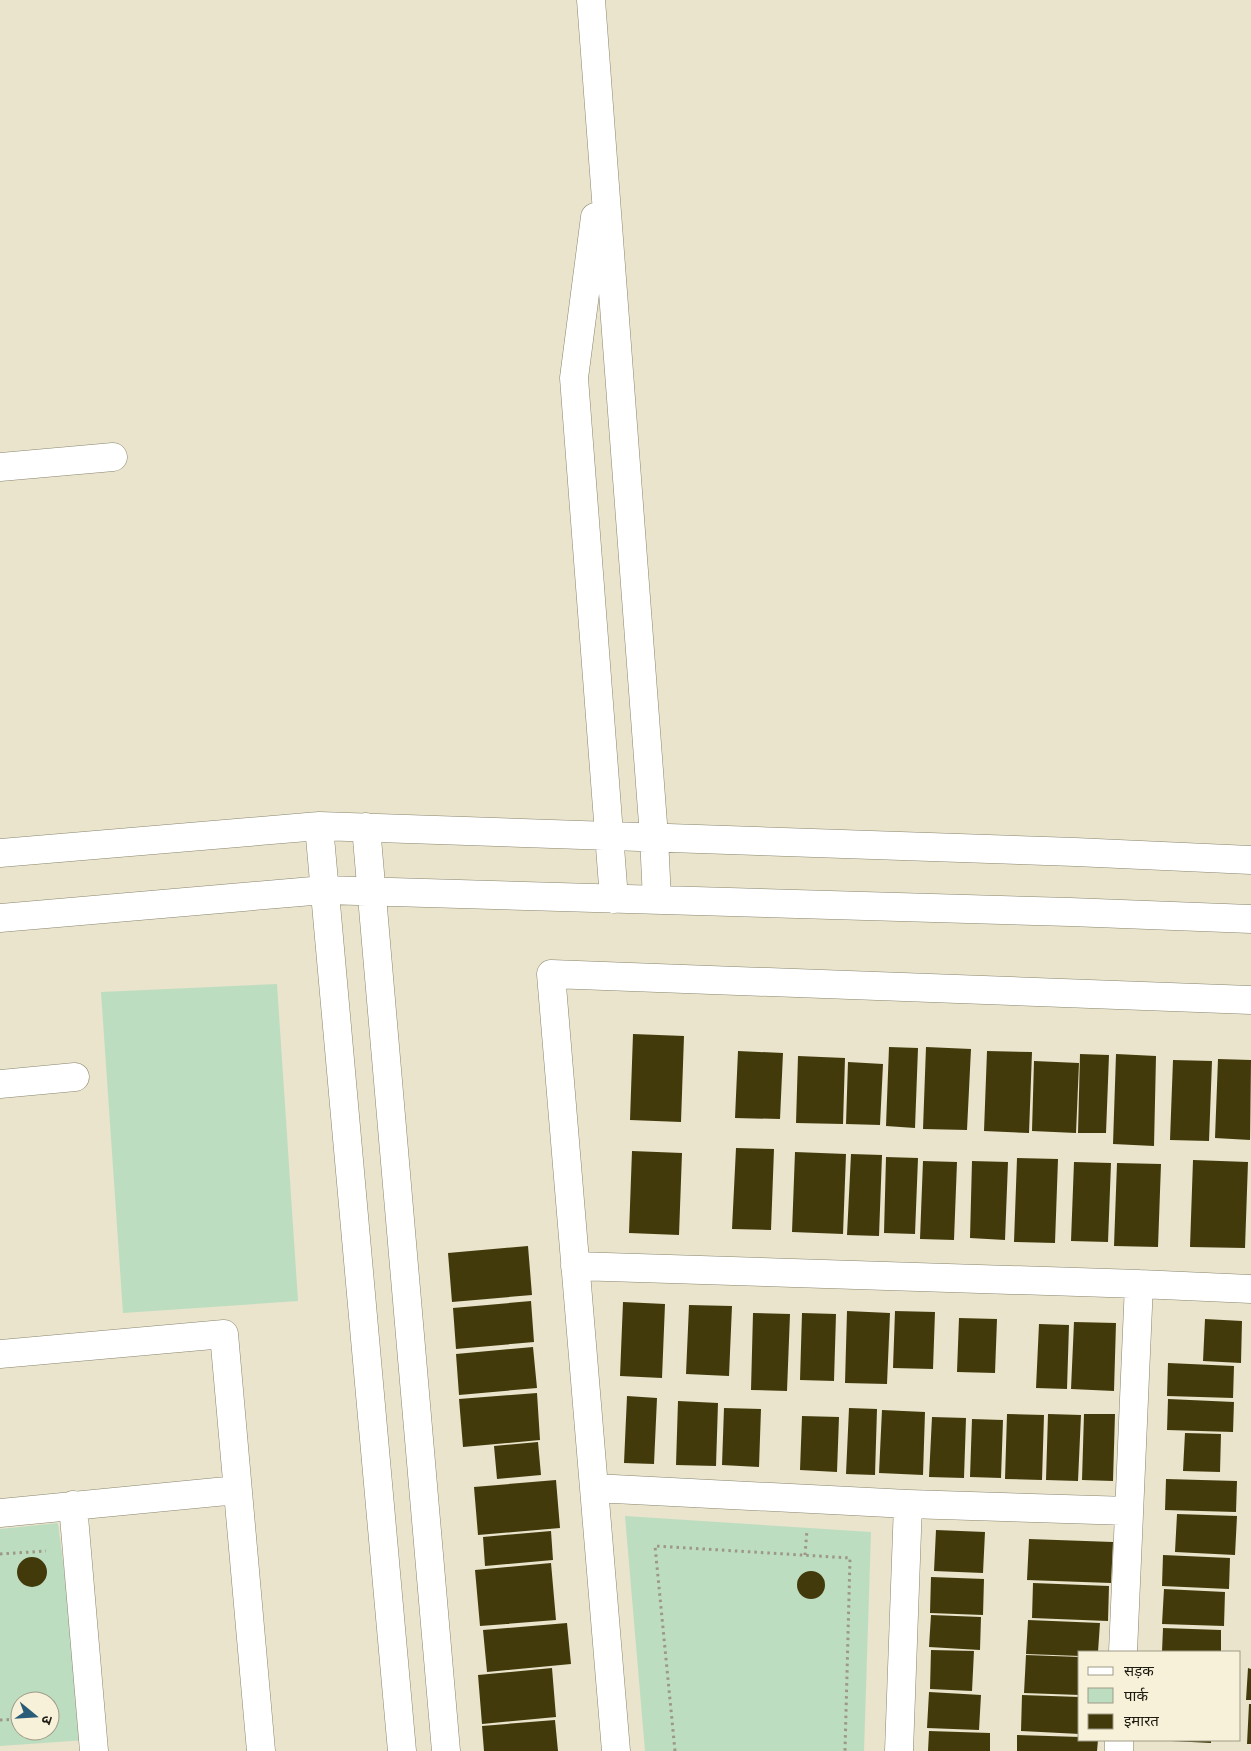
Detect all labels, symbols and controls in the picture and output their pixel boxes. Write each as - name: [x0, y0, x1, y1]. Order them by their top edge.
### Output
- legend: [1078, 1651, 1241, 1741]
- text: सड़क: [1124, 1662, 1154, 1680]
- text: पार्क: [1124, 1687, 1148, 1705]
- north arrow: [10, 1691, 60, 1741]
- text: इमारत: [1124, 1712, 1159, 1730]
- text: उ: [37, 1713, 56, 1727]

